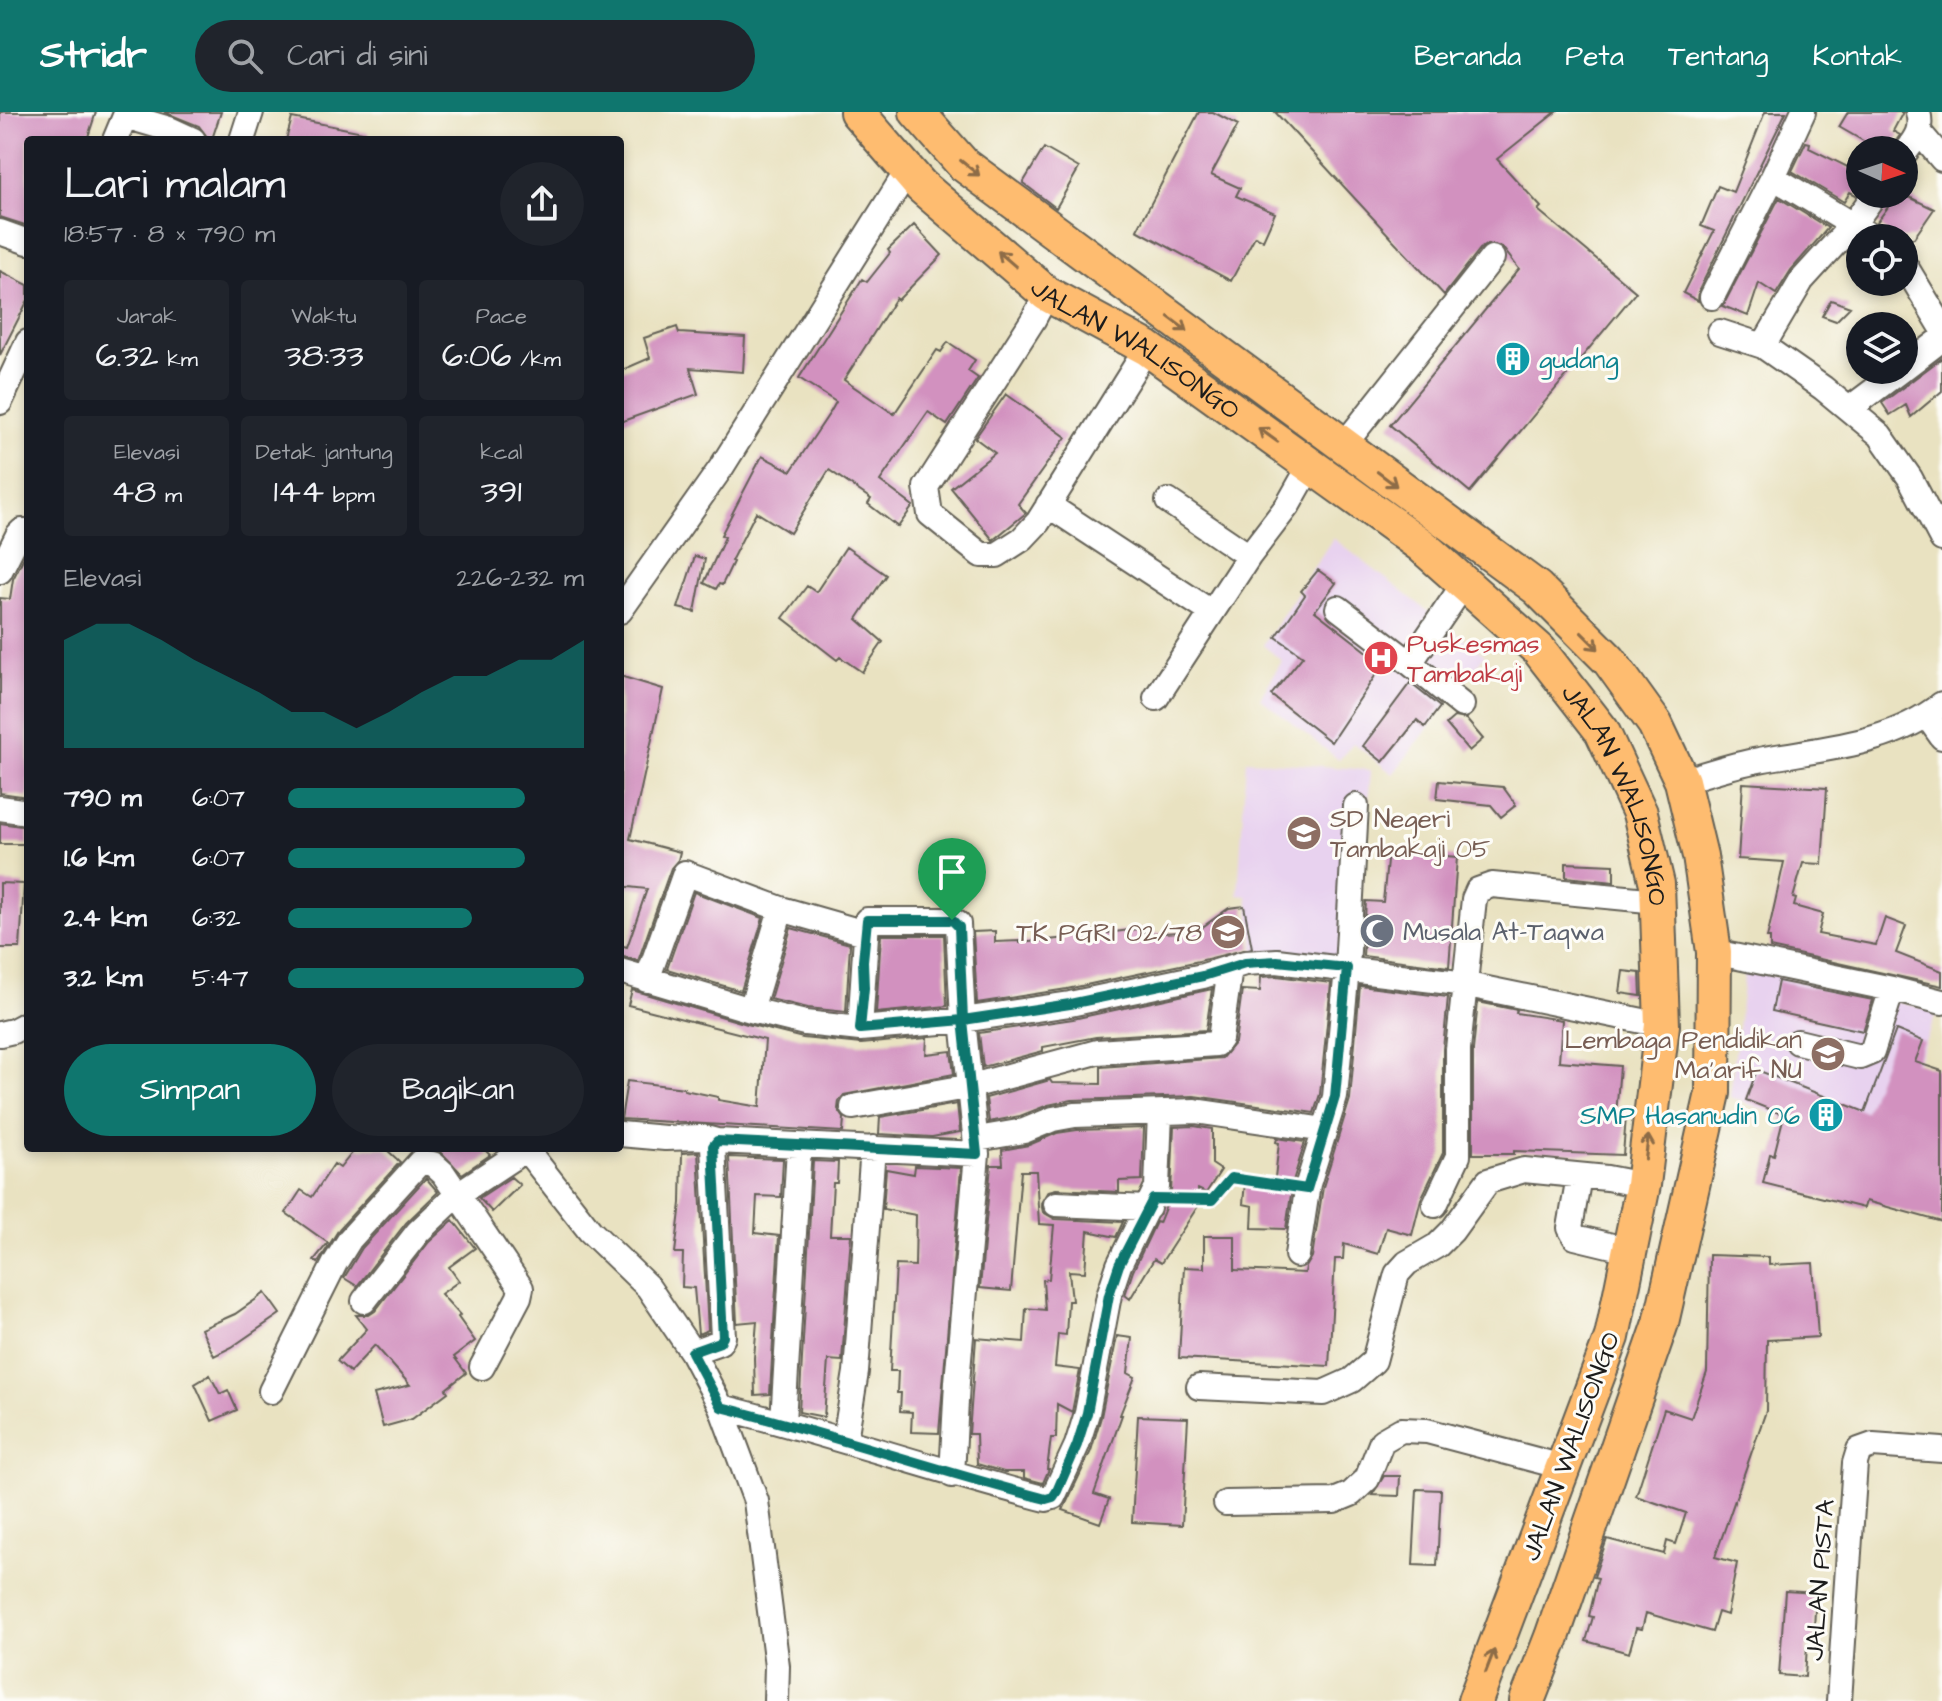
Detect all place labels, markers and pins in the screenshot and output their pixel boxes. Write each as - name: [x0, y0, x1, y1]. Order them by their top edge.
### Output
- building icon: gudang: [1494, 340, 1532, 378]
- place label: gudang: [1539, 342, 1619, 380]
- place label: Puskesmas Tambakaji: [1407, 626, 1539, 692]
- hospital icon: Puskesmas Tambakaji: [1362, 639, 1400, 677]
- place label: SD Negeri Tambakaji 05: [1330, 801, 1490, 867]
- school or university icon: SD Negeri Tambakaji 05: [1285, 814, 1323, 852]
- pin: [918, 838, 986, 920]
- mosque icon: Musala At-Taqwa: [1358, 912, 1396, 950]
- school or university icon: TK PGRI 02/78: [1209, 913, 1247, 951]
- place label: Musala At-Taqwa: [1403, 914, 1604, 950]
- place label: TK PGRI 02/78: [1016, 915, 1202, 951]
- place label: Lembaga Pendidikan Ma'arif NU: [1564, 1022, 1802, 1088]
- school or university icon: Lembaga Pendidikan Ma'arif NU: [1809, 1035, 1847, 1073]
- building icon: SMP Hasanudin 06: [1807, 1096, 1845, 1134]
- place label: SMP Hasanudin 06: [1580, 1098, 1800, 1134]

